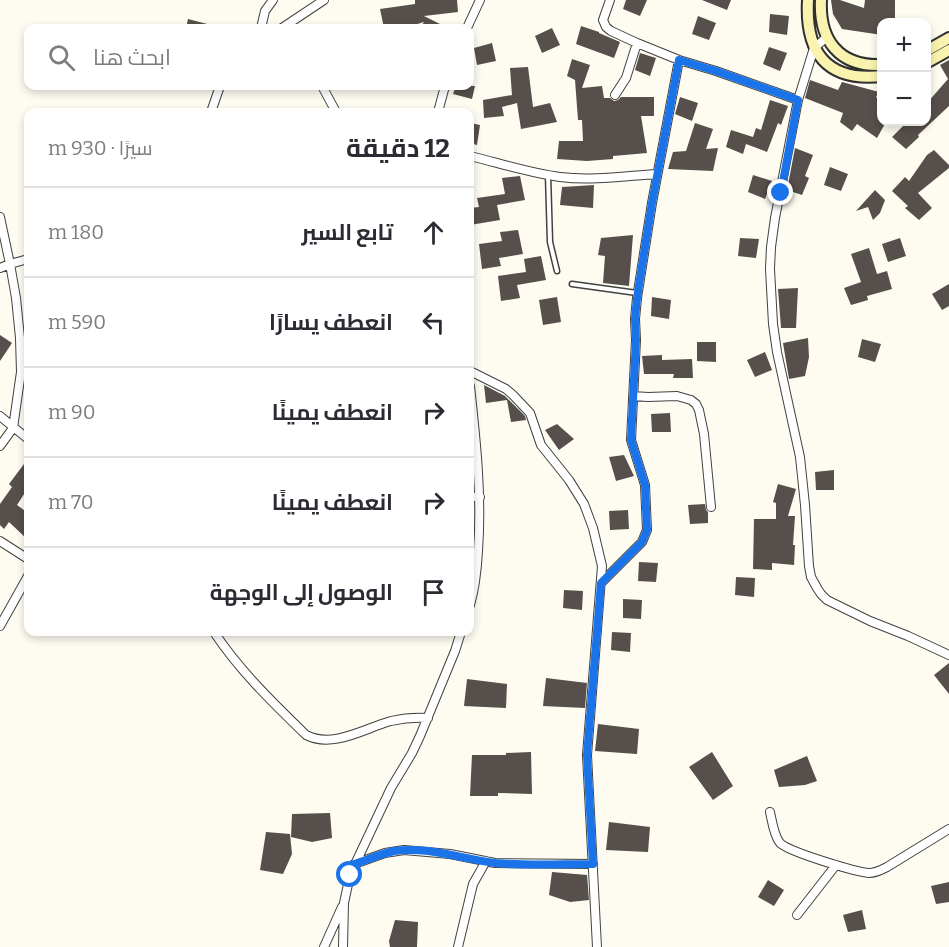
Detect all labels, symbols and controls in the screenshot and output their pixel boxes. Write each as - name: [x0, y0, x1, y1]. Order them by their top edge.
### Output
- map controls: [877, 18, 931, 126]
- button: +: [877, 18, 931, 72]
- search box: [24, 24, 474, 90]
- icon: search: [45, 41, 78, 74]
- text: ابحث هنا: [93, 44, 171, 71]
- button: −: [877, 72, 931, 126]
- text: 12 دقيقة: [346, 133, 450, 164]
- text: سيرًا · 930 m: [48, 136, 153, 160]
- route end: [767, 179, 793, 205]
- icon: ahead: [417, 216, 450, 249]
- text: تابع السير: [302, 219, 393, 246]
- text: 180 m: [48, 220, 104, 244]
- icon: left: [417, 306, 450, 339]
- text: انعطف يسارًا: [269, 309, 393, 336]
- text: 590 m: [48, 310, 106, 334]
- icon: right: [417, 396, 450, 429]
- text: انعطف يمينًا: [272, 399, 393, 426]
- text: 90 m: [48, 400, 96, 424]
- icon: right: [417, 486, 450, 519]
- text: انعطف يمينًا: [272, 489, 393, 516]
- text: 70 m: [48, 490, 94, 514]
- icon: arrive: [417, 576, 450, 609]
- text: الوصول إلى الوجهة: [210, 579, 393, 606]
- route start: [336, 861, 362, 887]

